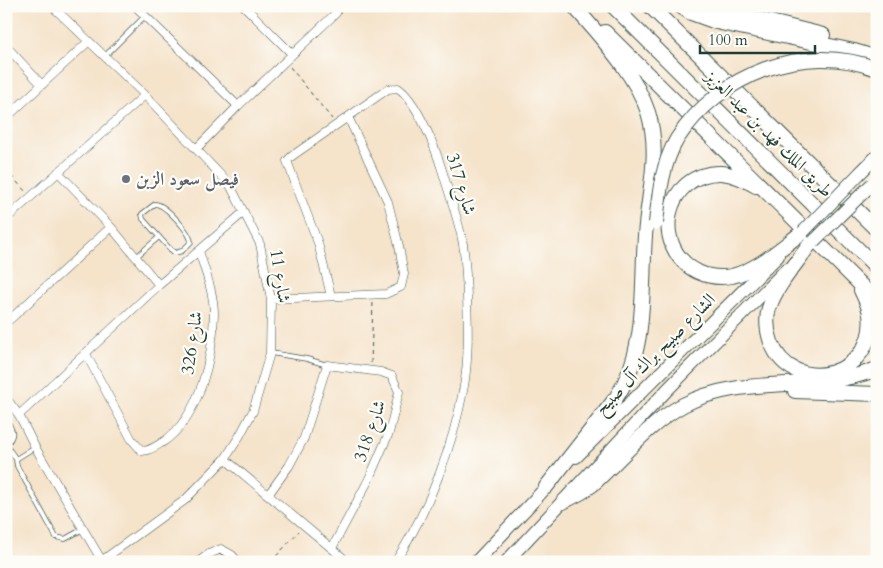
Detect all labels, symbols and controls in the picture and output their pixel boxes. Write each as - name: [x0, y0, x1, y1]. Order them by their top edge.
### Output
- scale bar: [700, 22, 816, 54]
- text: 100 m: [708, 30, 748, 50]
- street label: طريق الملك فهد بن عبد العزيز: [698, 63, 838, 203]
- street label: شارع 317: [438, 150, 482, 219]
- place label: فيصل سعود الزبن: [136, 167, 239, 192]
- marker: فيصل سعود الزبن: [120, 173, 132, 185]
- street label: شارع 11: [261, 247, 297, 305]
- street label: الشارع صبيح براك آل صبيح: [589, 288, 723, 422]
- street label: شارع 326: [175, 310, 211, 377]
- street label: شارع 318: [348, 397, 394, 466]

